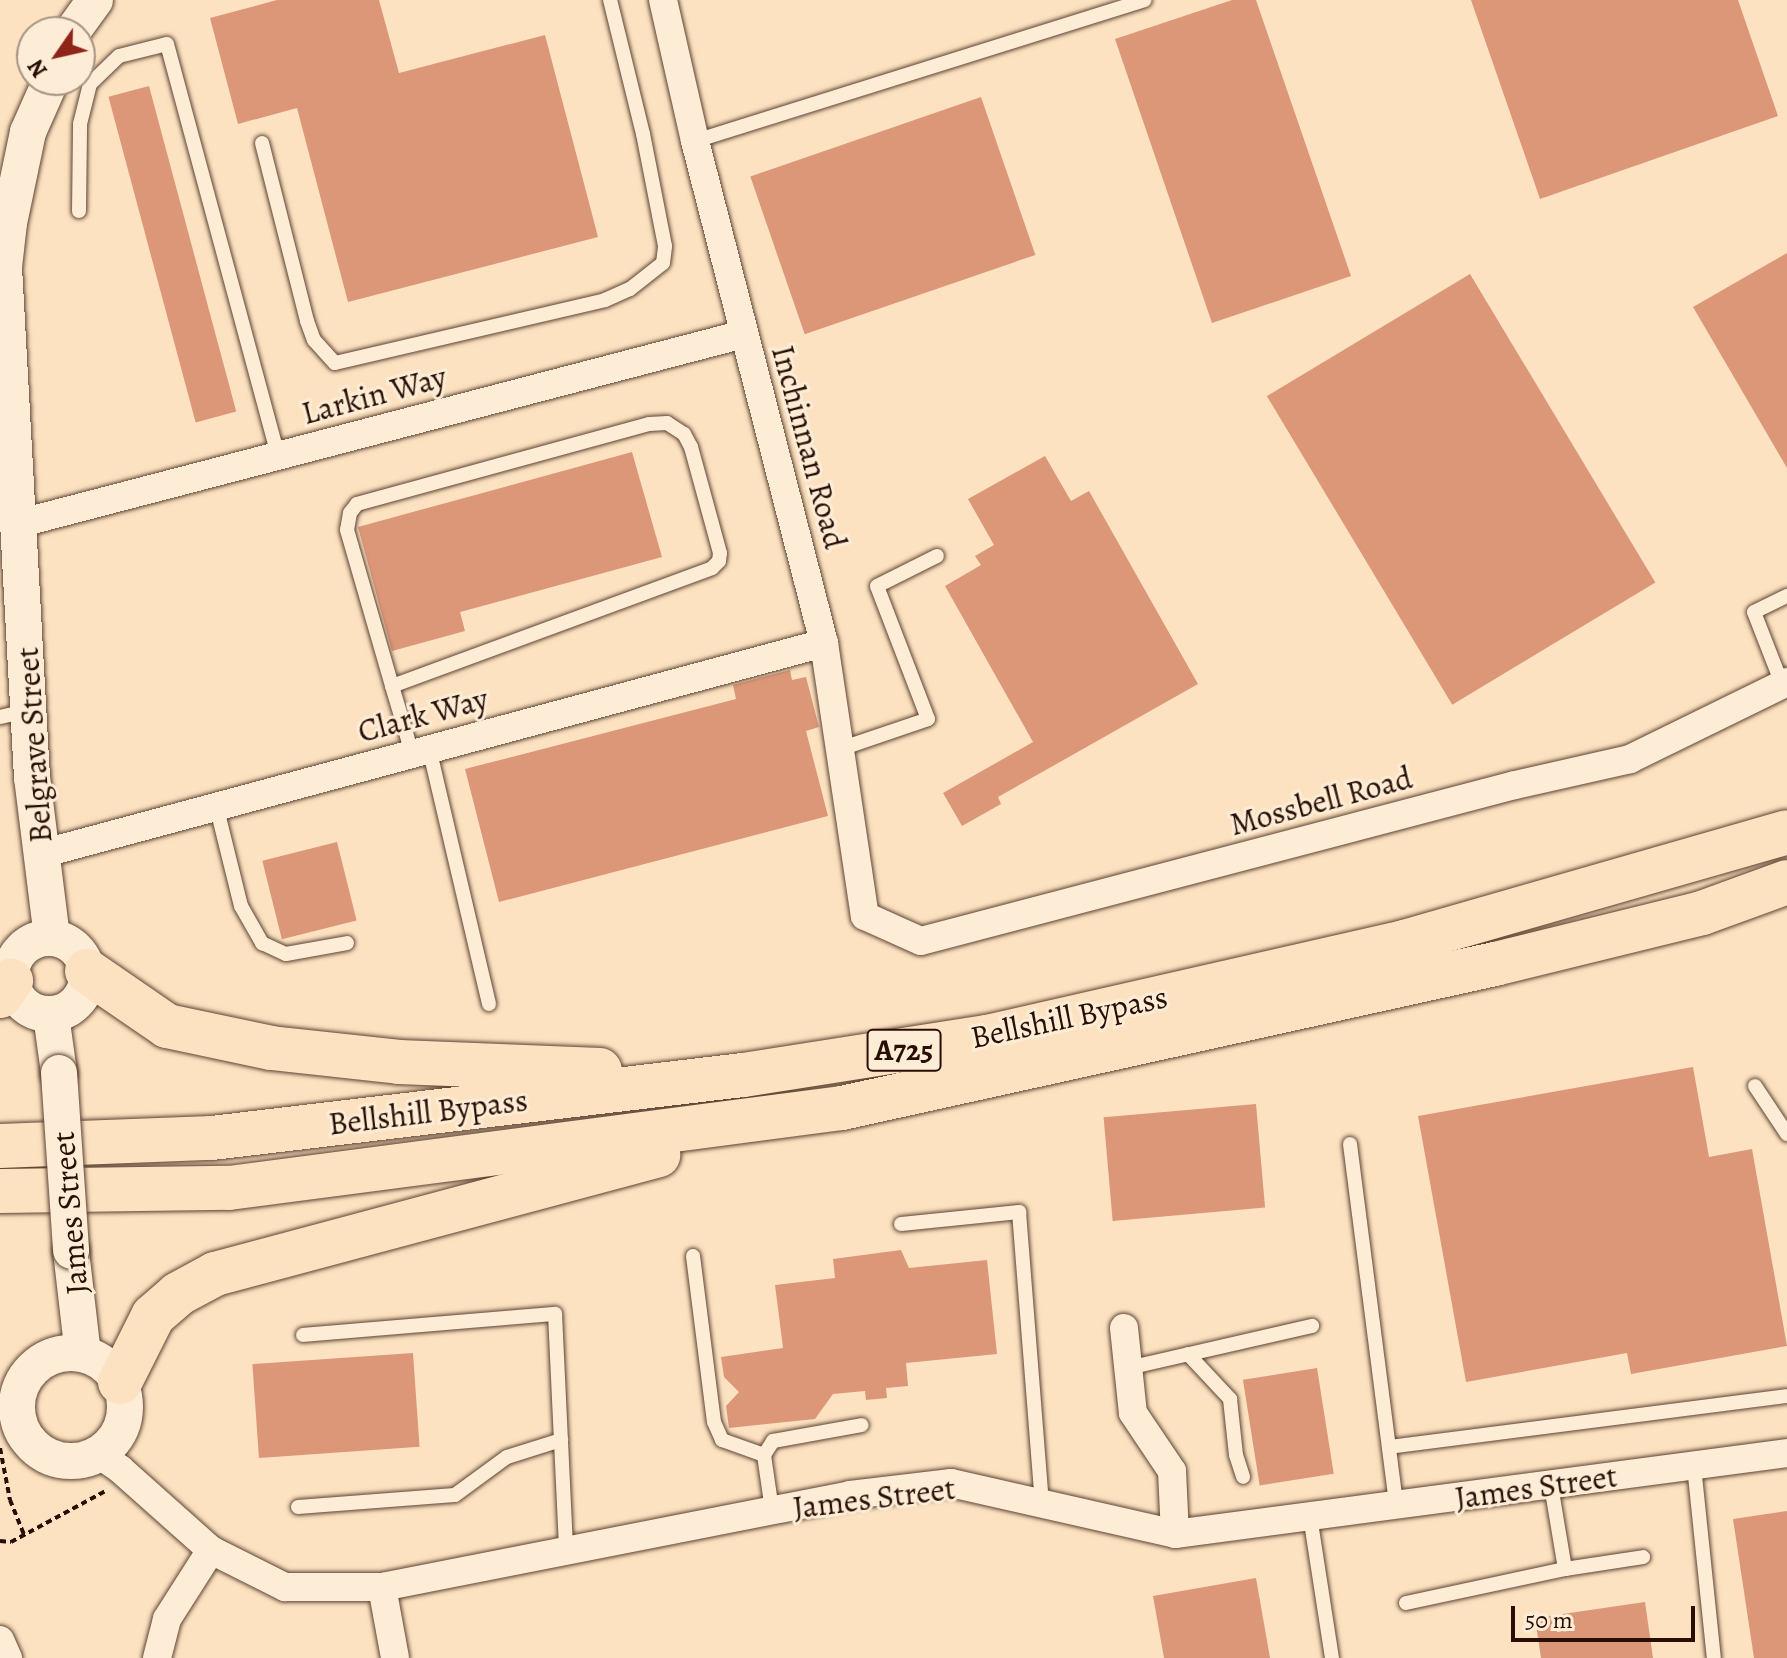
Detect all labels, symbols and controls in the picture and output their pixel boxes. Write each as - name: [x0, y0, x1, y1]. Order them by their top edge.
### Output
- north arrow: [16, 16, 96, 96]
- text: N: [21, 53, 55, 83]
- street label: Inchinnan Road: [763, 341, 855, 553]
- street label: Larkin Way: [298, 357, 450, 433]
- street label: Belgrave Street: [8, 646, 60, 844]
- street label: Clark Way: [354, 679, 492, 751]
- street label: Mossbell Road: [1226, 758, 1416, 844]
- street label: Bellshill Bypass: [967, 977, 1171, 1057]
- road number: A725: [866, 1024, 942, 1076]
- street label: Bellshill Bypass: [326, 1081, 530, 1143]
- street label: James Street: [44, 1130, 96, 1296]
- street label: James Street: [1452, 1457, 1620, 1517]
- street label: James Street: [791, 1469, 957, 1527]
- scale bar: [1515, 1590, 1699, 1640]
- text: 50 m: [1525, 1604, 1573, 1636]

